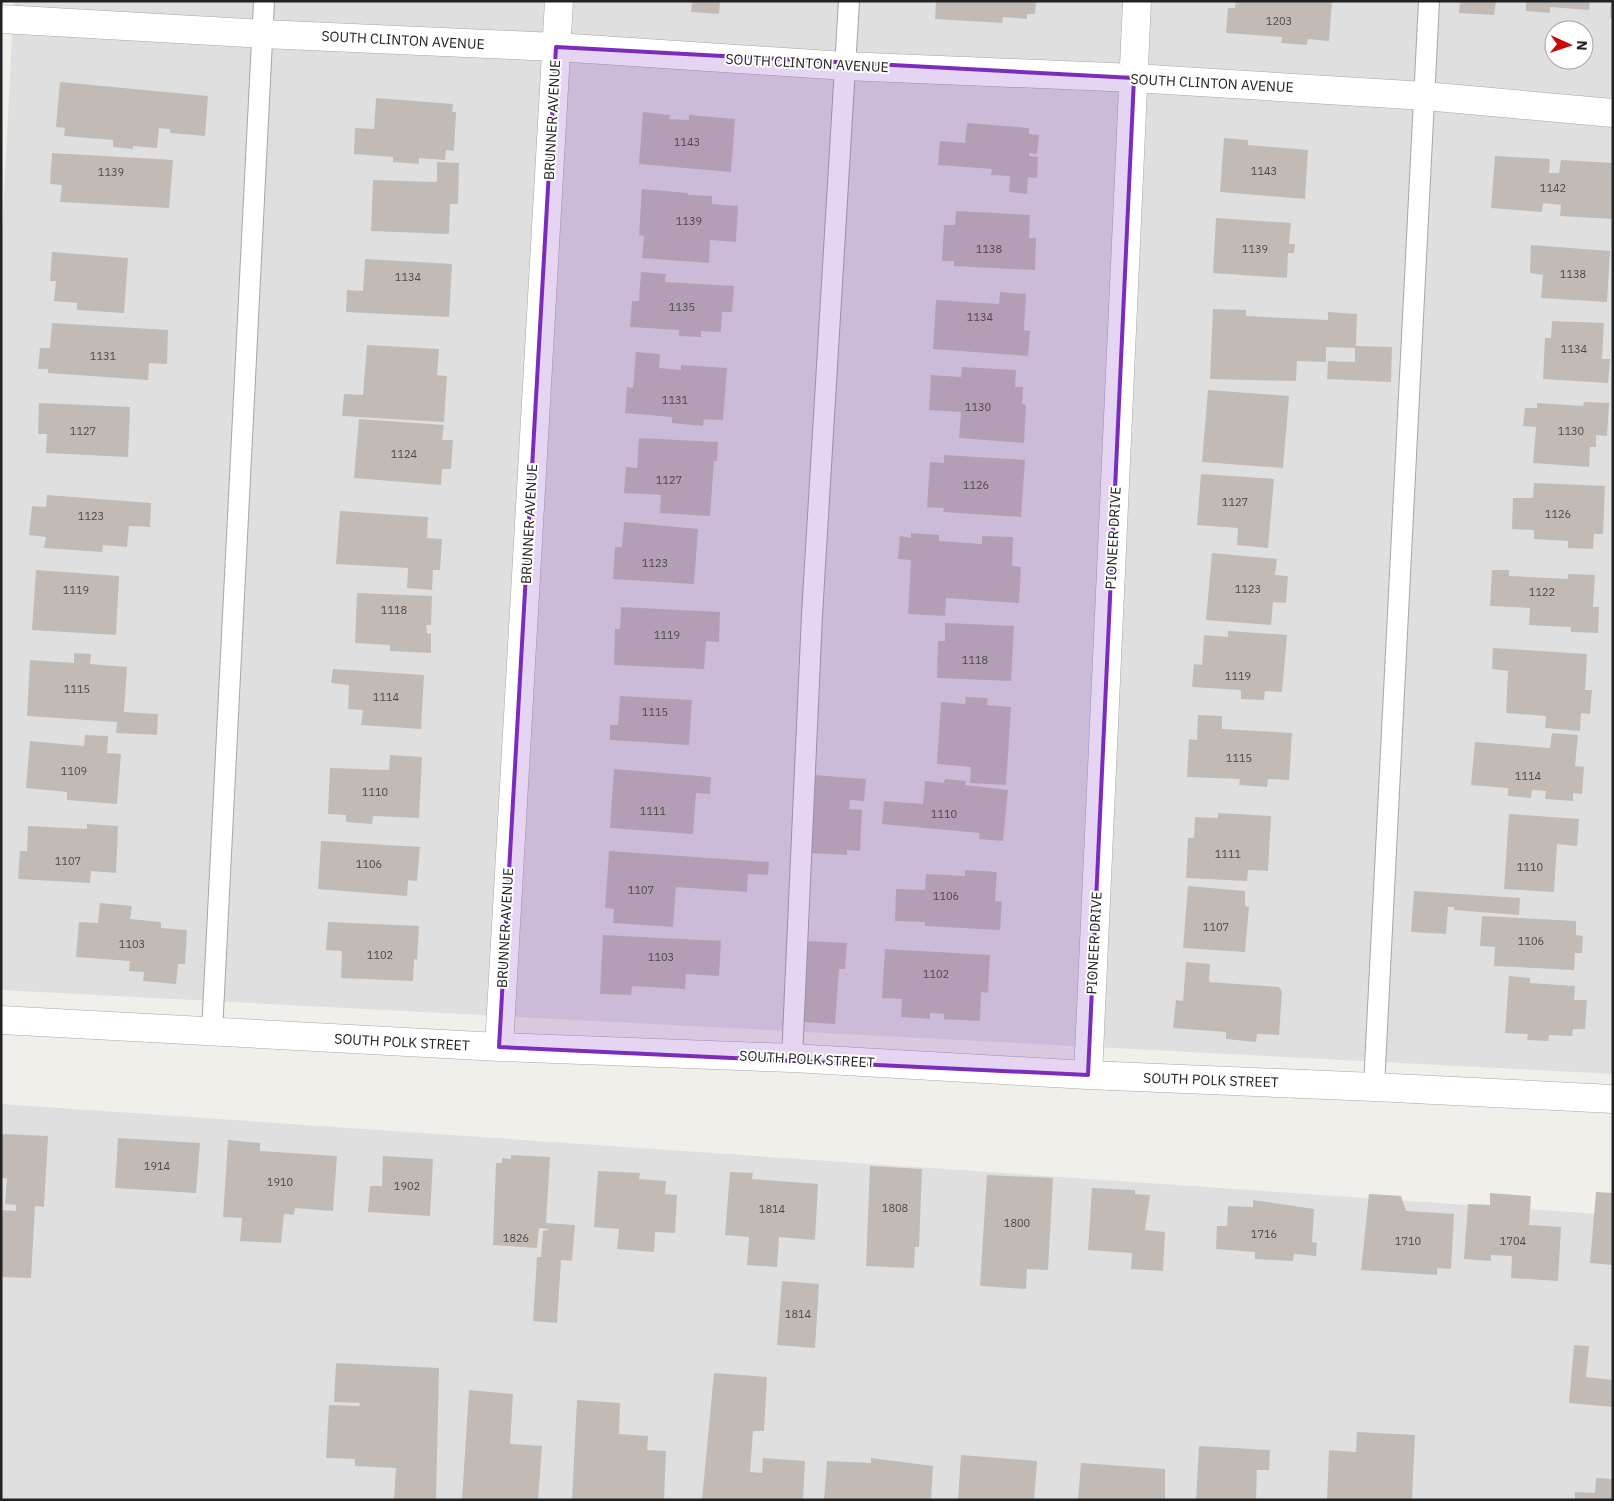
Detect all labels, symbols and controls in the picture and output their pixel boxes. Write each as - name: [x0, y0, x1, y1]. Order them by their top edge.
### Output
- house number: 1203: [1266, 14, 1292, 28]
- north arrow: [1544, 20, 1594, 70]
- street label: SOUTH CLINTON AVENUE: [321, 27, 485, 53]
- text: N: [1573, 40, 1591, 51]
- street label: SOUTH CLINTON AVENUE: [725, 50, 889, 76]
- street label: BRUNNER AVENUE: [540, 59, 564, 181]
- street label: SOUTH CLINTON AVENUE: [1130, 70, 1294, 96]
- house number: 1143: [674, 135, 700, 149]
- house number: 1143: [1251, 164, 1277, 178]
- house number: 1139: [98, 165, 124, 179]
- house number: 1142: [1540, 181, 1566, 195]
- house number: 1139: [676, 214, 702, 228]
- house number: 1138: [976, 242, 1002, 256]
- house number: 1139: [1242, 242, 1268, 256]
- house number: 1138: [1560, 267, 1586, 281]
- house number: 1134: [395, 270, 422, 284]
- house number: 1135: [669, 300, 695, 314]
- house number: 1134: [967, 310, 994, 324]
- house number: 1134: [1561, 342, 1588, 356]
- house number: 1131: [90, 349, 117, 363]
- house number: 1131: [662, 393, 689, 407]
- house number: 1130: [965, 400, 991, 414]
- house number: 1127: [70, 424, 96, 438]
- house number: 1130: [1558, 424, 1584, 438]
- house number: 1124: [391, 447, 418, 461]
- street label: BRUNNER AVENUE: [517, 463, 541, 585]
- house number: 1127: [656, 473, 682, 487]
- house number: 1126: [963, 478, 989, 492]
- street label: PIONEER DRIVE: [1101, 486, 1125, 590]
- house number: 1127: [1222, 495, 1248, 509]
- house number: 1126: [1545, 507, 1571, 521]
- house number: 1123: [78, 509, 104, 523]
- house number: 1123: [642, 556, 668, 570]
- house number: 1123: [1235, 582, 1261, 596]
- house number: 1119: [63, 583, 89, 597]
- house number: 1122: [1529, 585, 1555, 599]
- house number: 1118: [381, 603, 407, 617]
- house number: 1119: [654, 628, 680, 642]
- house number: 1118: [962, 653, 988, 667]
- house number: 1119: [1225, 669, 1251, 683]
- house number: 1115: [64, 682, 90, 696]
- house number: 1114: [373, 690, 400, 704]
- house number: 1115: [642, 705, 668, 719]
- house number: 1115: [1226, 751, 1252, 765]
- house number: 1109: [61, 764, 87, 778]
- house number: 1114: [1515, 769, 1542, 783]
- house number: 1110: [362, 785, 388, 799]
- house number: 1111: [640, 804, 667, 818]
- house number: 1110: [931, 807, 957, 821]
- house number: 1111: [1215, 847, 1242, 861]
- house number: 1107: [55, 854, 81, 868]
- house number: 1106: [356, 857, 382, 871]
- house number: 1110: [1517, 860, 1543, 874]
- street label: BRUNNER AVENUE: [493, 867, 517, 989]
- house number: 1107: [628, 883, 654, 897]
- house number: 1106: [933, 889, 959, 903]
- street label: PIONEER DRIVE: [1082, 891, 1106, 995]
- house number: 1107: [1203, 920, 1229, 934]
- house number: 1106: [1518, 934, 1544, 948]
- house number: 1103: [119, 937, 145, 951]
- house number: 1102: [367, 948, 393, 962]
- house number: 1103: [648, 950, 674, 964]
- house number: 1102: [923, 967, 949, 981]
- street label: SOUTH POLK STREET: [334, 1029, 470, 1055]
- street label: SOUTH POLK STREET: [739, 1046, 875, 1072]
- street label: SOUTH POLK STREET: [1143, 1069, 1279, 1091]
- house number: 1914: [144, 1159, 171, 1173]
- house number: 1910: [267, 1175, 293, 1189]
- house number: 1902: [394, 1179, 420, 1193]
- house number: 1808: [882, 1201, 908, 1215]
- house number: 1814: [759, 1202, 786, 1216]
- house number: 1800: [1004, 1216, 1030, 1230]
- house number: 1716: [1251, 1227, 1277, 1241]
- house number: 1826: [503, 1231, 529, 1245]
- house number: 1710: [1395, 1234, 1421, 1248]
- house number: 1704: [1500, 1234, 1527, 1248]
- house number: 1814: [785, 1307, 812, 1321]

